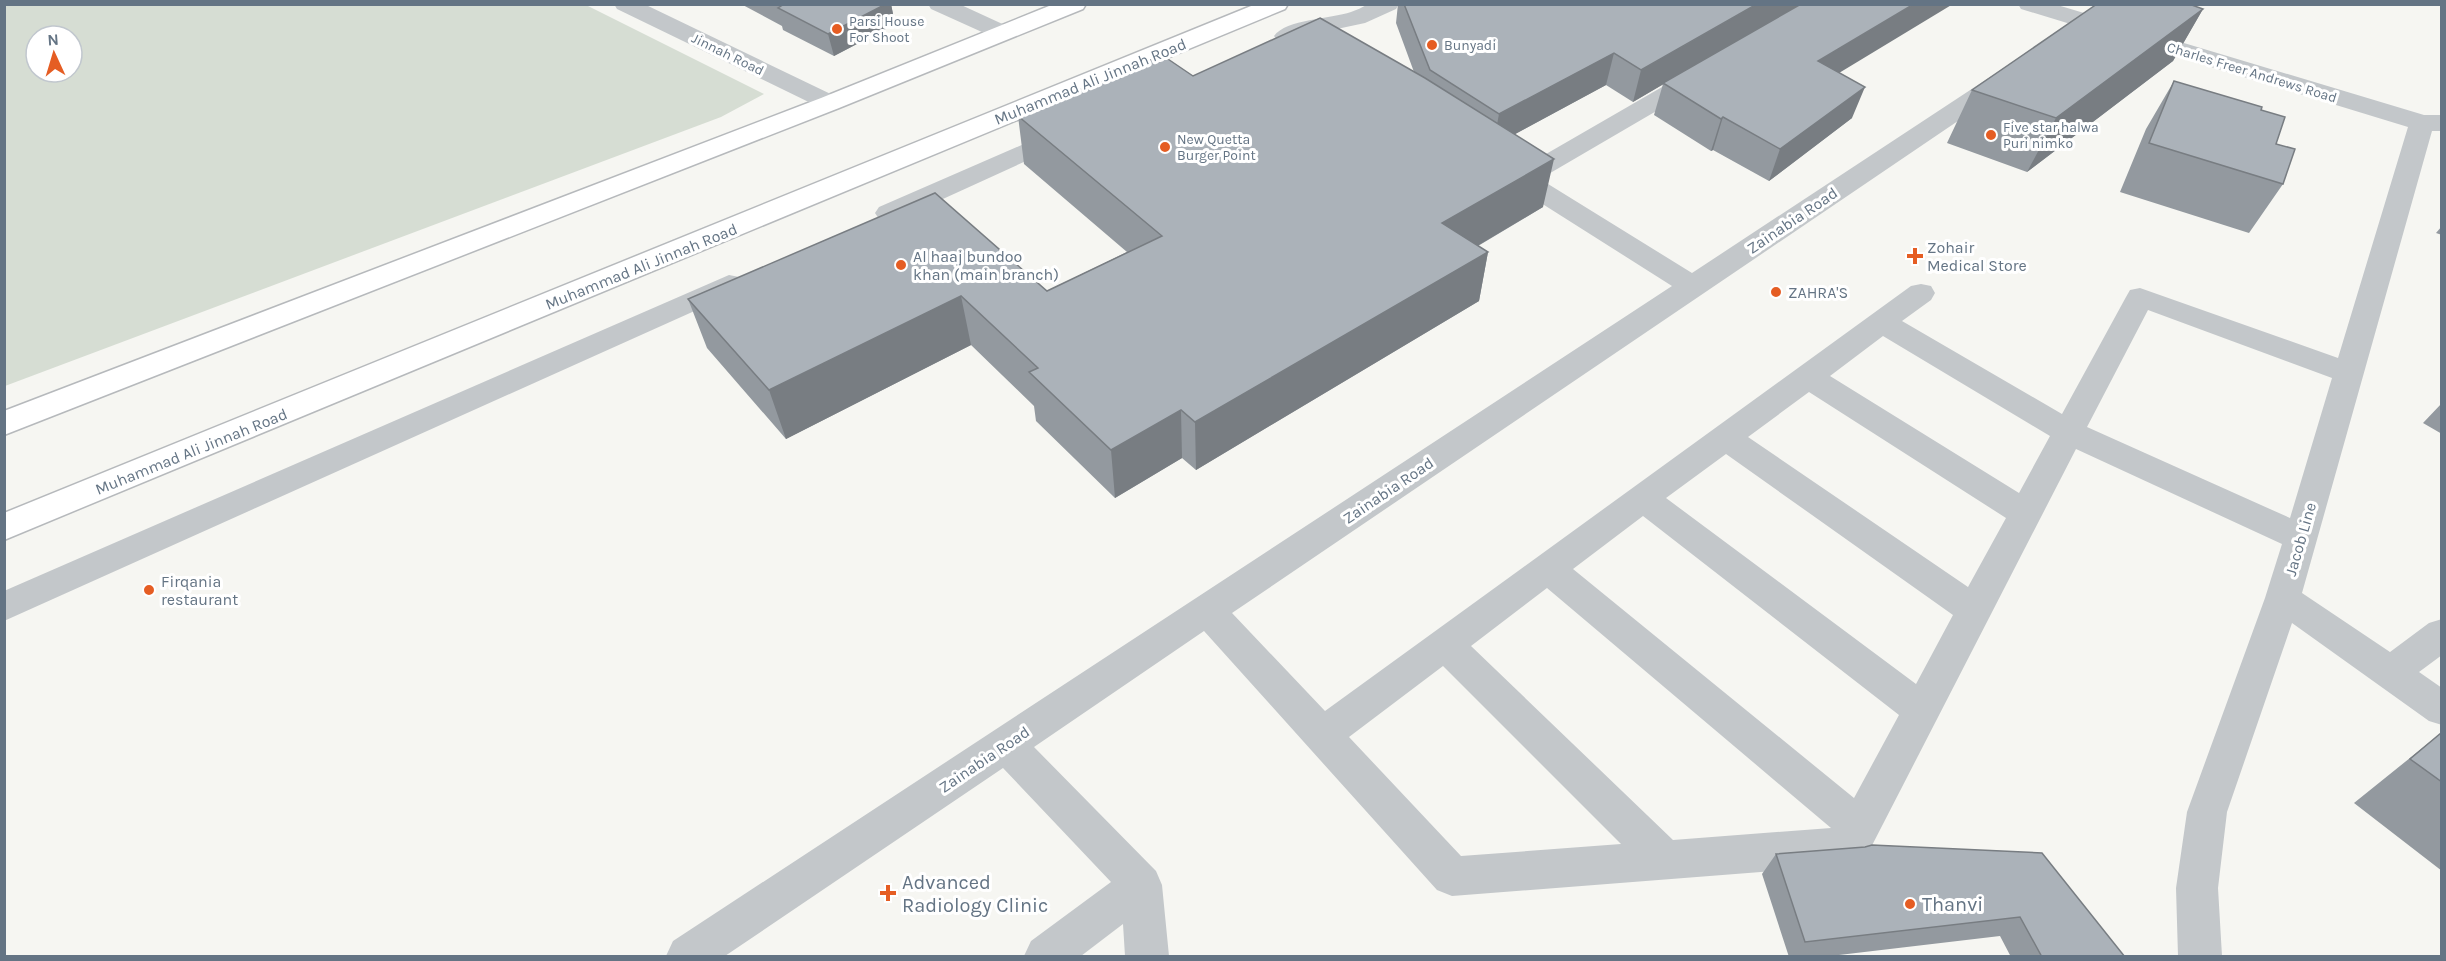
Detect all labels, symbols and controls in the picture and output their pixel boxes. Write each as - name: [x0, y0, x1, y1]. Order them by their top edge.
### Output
- place label: Parsi House For Shoot: [849, 13, 924, 46]
- marker: Parsi House For Shoot: [830, 22, 844, 36]
- north arrow: [24, 24, 84, 84]
- text: N: [47, 30, 59, 49]
- street label: Jinnah Road: [689, 30, 767, 79]
- street label: Muhammad Ali Jinnah Road: [991, 34, 1189, 129]
- place label: Bunyadi: [1444, 37, 1496, 54]
- marker: Bunyadi: [1425, 38, 1439, 52]
- street label: Charles Freer Andrews Road: [2165, 38, 2339, 106]
- place label: Five star halwa Puri nimko: [2003, 119, 2099, 152]
- marker: Five star halwa Puri nimko: [1984, 128, 1998, 142]
- place label: New Quetta Burger Point: [1177, 131, 1256, 164]
- marker: New Quetta Burger Point: [1158, 140, 1172, 154]
- street label: Zainabia Road: [1743, 183, 1841, 258]
- street label: Muhammad Ali Jinnah Road: [542, 219, 740, 314]
- place label: Zohair Medical Store: [1927, 238, 2027, 275]
- place label: Al haaj bundoo khan (main branch): [913, 247, 1059, 284]
- marker: Zohair Medical Store: [1908, 249, 1922, 263]
- marker: Al haaj bundoo khan (main branch): [894, 258, 908, 272]
- place label: ZAHRA'S: [1788, 283, 1848, 302]
- marker: ZAHRA'S: [1769, 285, 1783, 299]
- street label: Muhammad Ali Jinnah Road: [92, 404, 290, 499]
- street label: Zainabia Road: [1339, 453, 1437, 528]
- street label: Jacob Line: [2281, 500, 2320, 578]
- place label: Firqania restaurant: [161, 572, 238, 609]
- marker: Firqania restaurant: [142, 583, 156, 597]
- street label: Zainabia Road: [935, 722, 1033, 797]
- place label: Advanced Radiology Clinic: [902, 871, 1048, 917]
- marker: Advanced Radiology Clinic: [879, 884, 897, 902]
- place label: Thanvi: [1922, 893, 1983, 916]
- marker: Thanvi: [1903, 897, 1917, 911]

